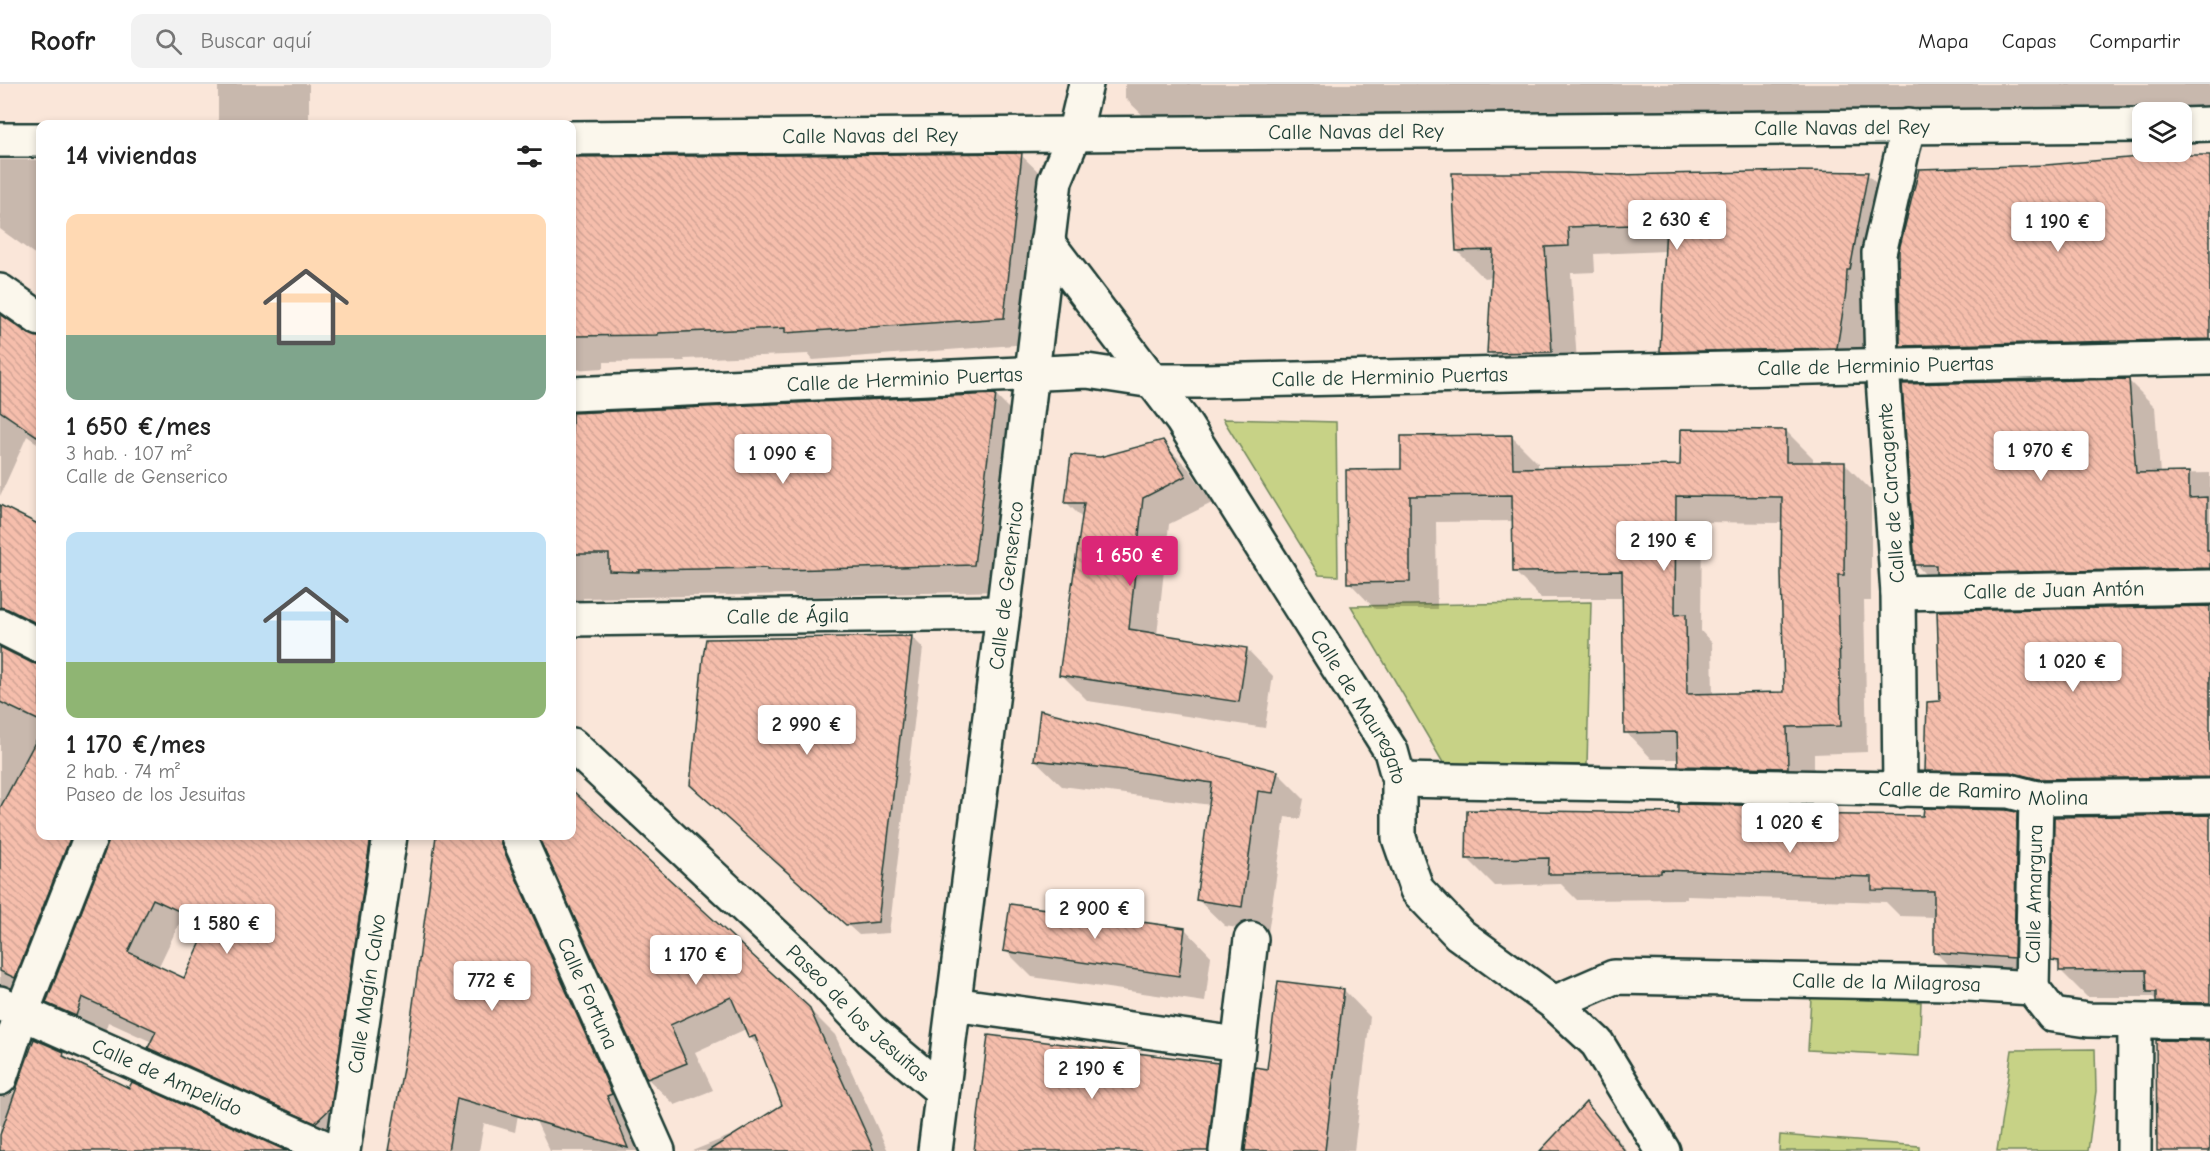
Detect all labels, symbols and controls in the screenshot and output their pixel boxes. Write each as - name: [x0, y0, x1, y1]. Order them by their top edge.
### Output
- search box: [131, 14, 551, 68]
- text: Roofr: [30, 25, 95, 57]
- icon: search: [152, 25, 185, 58]
- text: Buscar aquí: [200, 28, 311, 54]
- text: Mapa: [1918, 29, 1969, 53]
- text: Capas: [2002, 29, 2056, 53]
- text: Compartir: [2089, 29, 2180, 53]
- map controls: [2132, 102, 2192, 162]
- button: layers: [2132, 102, 2192, 162]
- street label: Calle Navas del Rey: [1754, 115, 1930, 140]
- street label: Calle Navas del Rey: [1268, 119, 1444, 144]
- street label: Calle Navas del Rey: [782, 123, 959, 148]
- icon: filters: [513, 140, 546, 173]
- text: 14 viviendas: [66, 141, 197, 171]
- pin: 2 630 €: [1622, 200, 1732, 251]
- pin: 1 190 €: [2003, 202, 2113, 253]
- text: 2 630 €: [1642, 208, 1712, 231]
- text: 1 190 €: [2025, 210, 2091, 233]
- icon: home: [252, 253, 360, 361]
- street label: Calle de Herminio Puertas: [1757, 351, 1994, 380]
- street label: Calle de Herminio Puertas: [786, 362, 1023, 396]
- street label: Calle de Herminio Puertas: [1271, 362, 1508, 391]
- street label: Calle de Carcagente: [1873, 402, 1909, 584]
- text: 1 650 €/mes: [66, 412, 211, 442]
- pin: 1 970 €: [1986, 431, 2096, 482]
- pin: 1 090 €: [728, 434, 838, 485]
- text: 1 970 €: [2008, 439, 2074, 462]
- text: 3 hab. · 107 m²: [66, 442, 192, 465]
- text: 1 090 €: [748, 442, 818, 465]
- text: Calle de Genserico: [66, 465, 228, 488]
- street label: Calle de Genserico: [984, 500, 1028, 671]
- pin: 2 190 €: [1609, 521, 1719, 572]
- text: 2 190 €: [1630, 529, 1698, 552]
- pin: 1 650 €: [1075, 536, 1185, 587]
- text: 1 650 €: [1096, 544, 1164, 567]
- icon: home: [252, 571, 360, 679]
- street label: Calle de Juan Antón: [1963, 576, 2145, 604]
- street label: Calle de Ágila: [726, 603, 850, 629]
- street label: Calle de Mauregato: [1305, 625, 1412, 787]
- pin: 1 020 €: [2018, 642, 2128, 693]
- text: 1 020 €: [2039, 650, 2107, 673]
- pin: 2 990 €: [752, 705, 862, 756]
- text: 2 990 €: [772, 713, 842, 736]
- text: 1 170 €/mes: [66, 730, 205, 760]
- text: 2 hab. · 74 m²: [66, 760, 180, 783]
- street label: Calle de Ramiro Molina: [1878, 777, 2089, 810]
- text: Paseo de los Jesuitas: [66, 783, 245, 806]
- pin: 1 020 €: [1735, 803, 1845, 854]
- text: 1 020 €: [1756, 811, 1824, 834]
- street label: Calle Amargura: [2021, 824, 2047, 964]
- pin: 2 900 €: [1040, 889, 1150, 940]
- text: 2 900 €: [1059, 897, 1131, 920]
- pin: 1 580 €: [172, 904, 282, 955]
- text: 1 580 €: [193, 912, 261, 935]
- street label: Calle Magín Calvo: [343, 912, 390, 1075]
- street label: Calle Fortuna: [552, 933, 623, 1053]
- pin: 1 170 €: [641, 935, 751, 986]
- street label: Paseo de los Jesuitas: [781, 940, 934, 1087]
- text: 1 170 €: [664, 943, 728, 966]
- pin: 772 €: [450, 961, 534, 1012]
- street label: Calle de la Milagrosa: [1792, 968, 1982, 997]
- text: 772 €: [468, 969, 516, 992]
- street label: Calle de Ampelido: [88, 1033, 246, 1121]
- pin: 2 190 €: [1037, 1049, 1147, 1100]
- text: 2 190 €: [1058, 1057, 1126, 1080]

